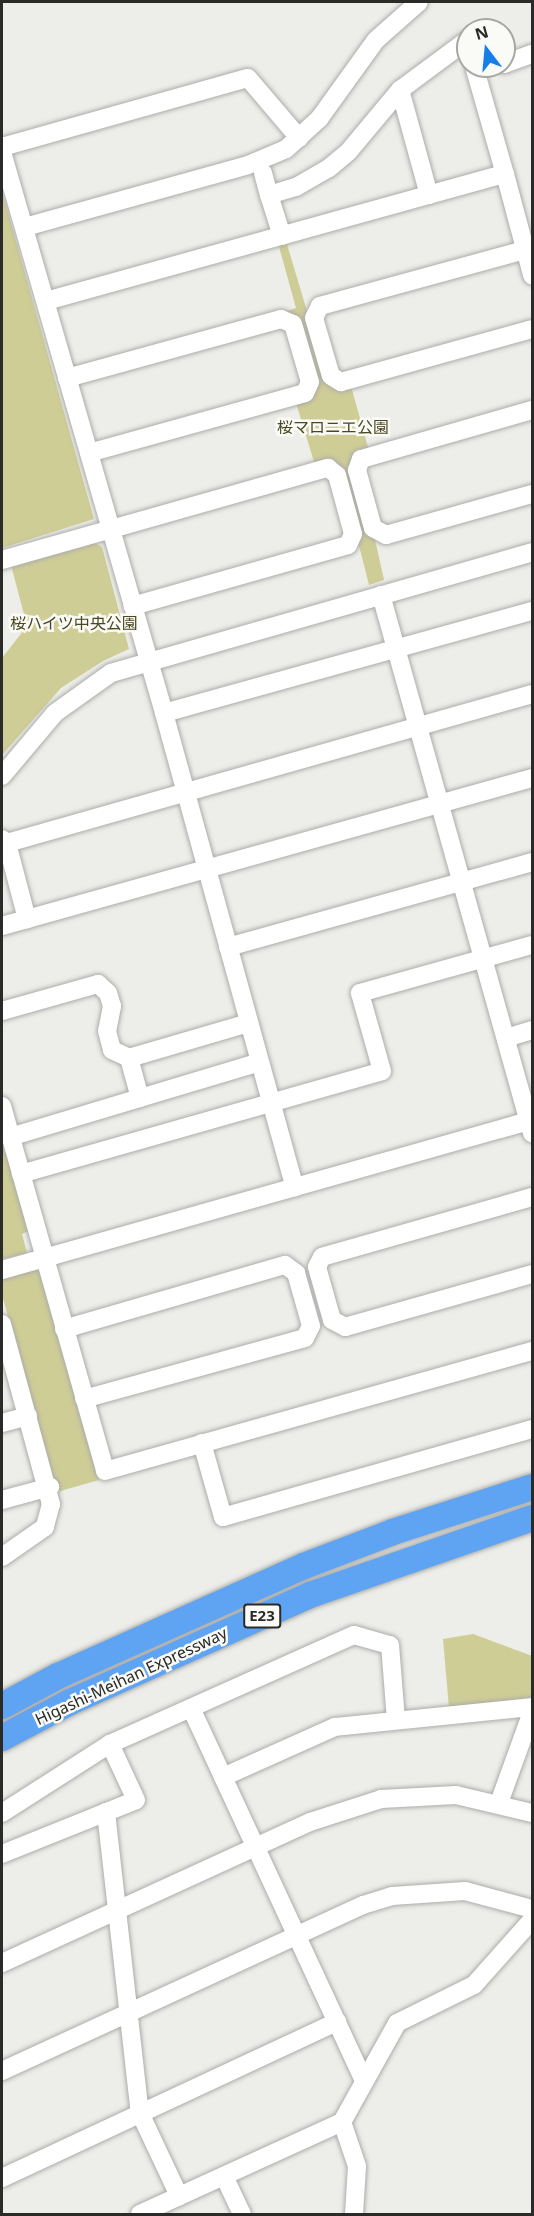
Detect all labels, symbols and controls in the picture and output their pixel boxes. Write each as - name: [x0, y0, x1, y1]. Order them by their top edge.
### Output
- north arrow: [456, 18, 516, 78]
- text: N: [472, 20, 491, 45]
- park label: 桜マロニエ公園: [277, 417, 389, 437]
- park label: 桜ハイツ中央公園: [10, 613, 138, 633]
- road number: E23: [242, 1604, 282, 1628]
- street label: Higashi-Meihan Expressway: [32, 1623, 230, 1729]

